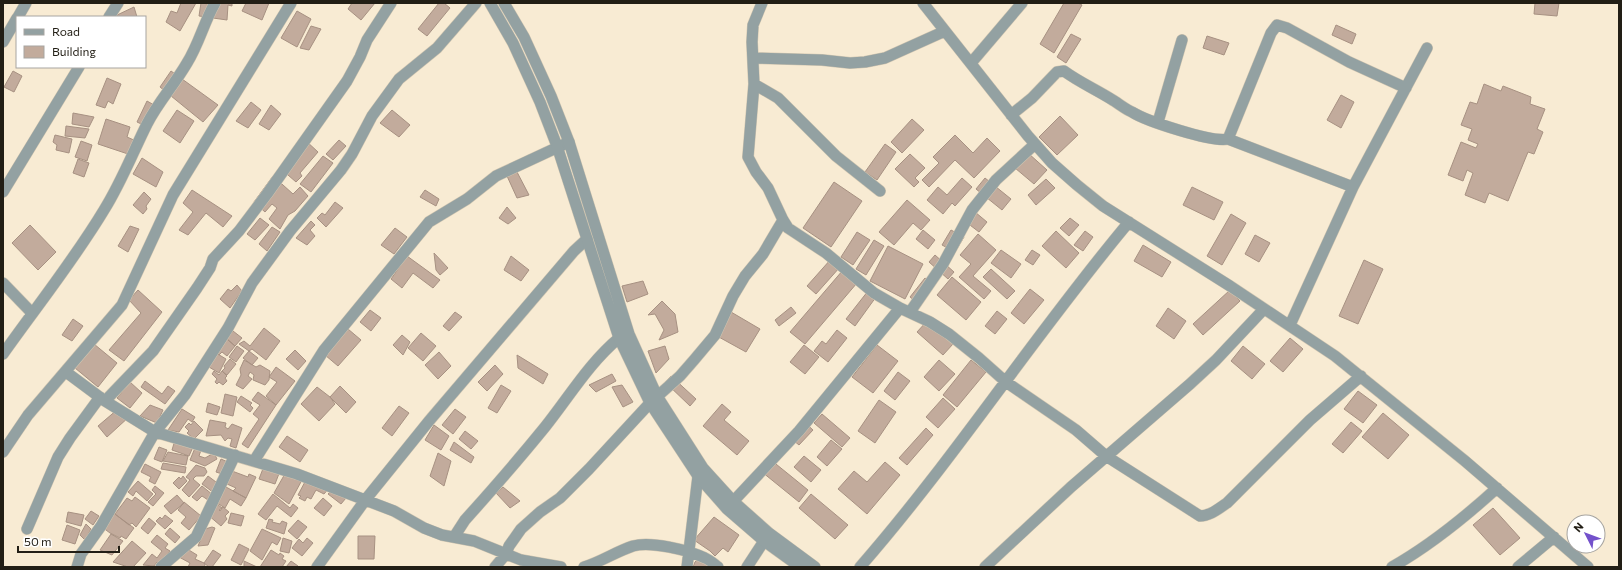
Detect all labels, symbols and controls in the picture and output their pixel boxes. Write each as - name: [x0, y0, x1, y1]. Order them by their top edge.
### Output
- legend: [16, 16, 146, 68]
- text: Road: [52, 24, 80, 38]
- text: Building: [52, 44, 96, 58]
- north arrow: [1566, 514, 1606, 554]
- text: N: [1571, 520, 1586, 534]
- scale bar: [18, 528, 119, 554]
- text: 50 m: [24, 534, 52, 548]

